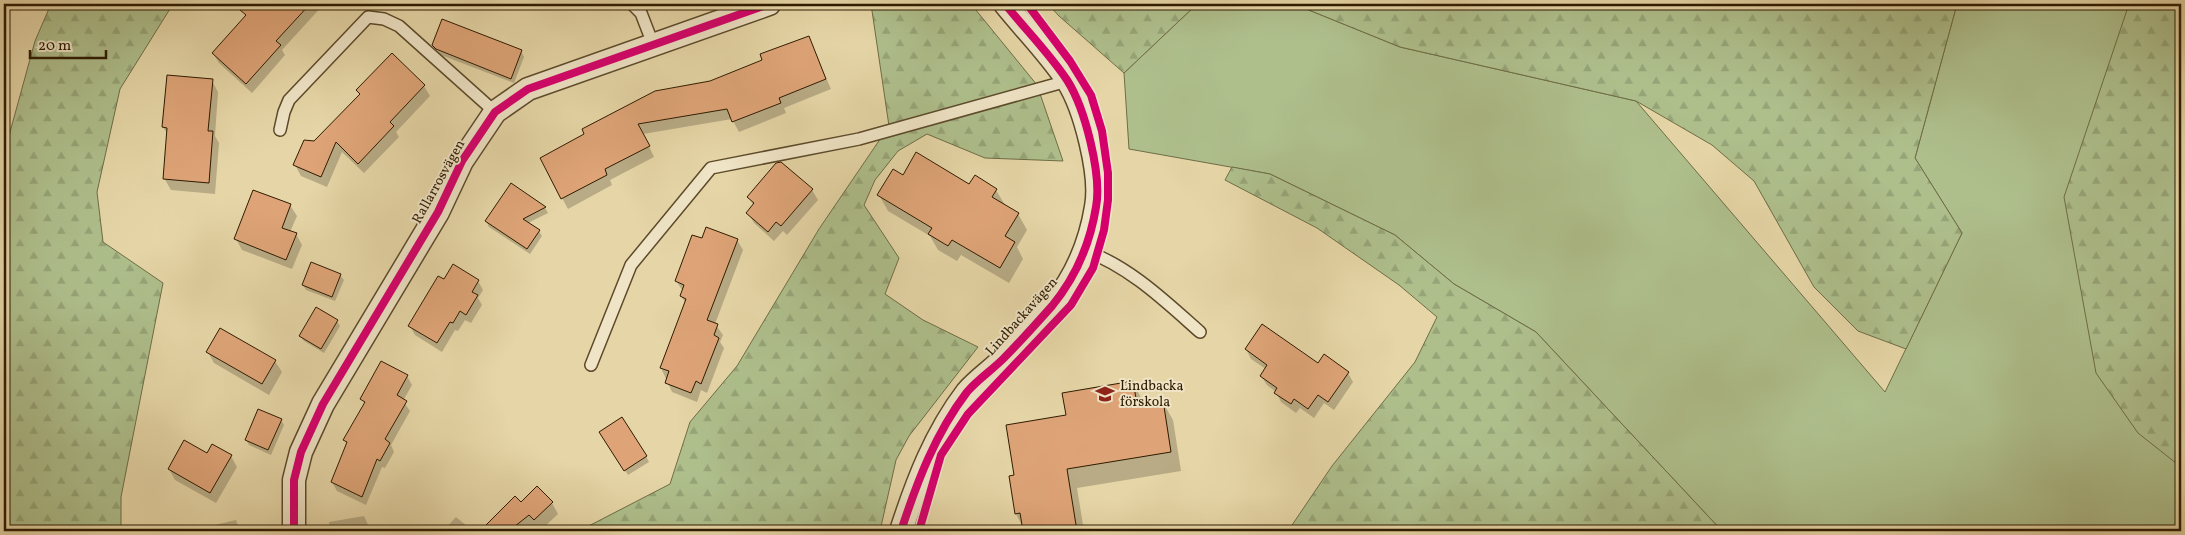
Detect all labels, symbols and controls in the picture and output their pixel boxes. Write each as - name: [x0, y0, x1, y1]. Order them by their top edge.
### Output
- scale bar: [30, 28, 106, 60]
- text: 20 m: [38, 36, 71, 57]
- street label: Rallarrosvägen: [408, 137, 470, 227]
- street label: Lindbackavägen: [982, 274, 1062, 360]
- place label: Lindbacka förskola: [1120, 377, 1183, 412]
- school or university icon: Lindbacka förskola: [1094, 383, 1116, 405]

